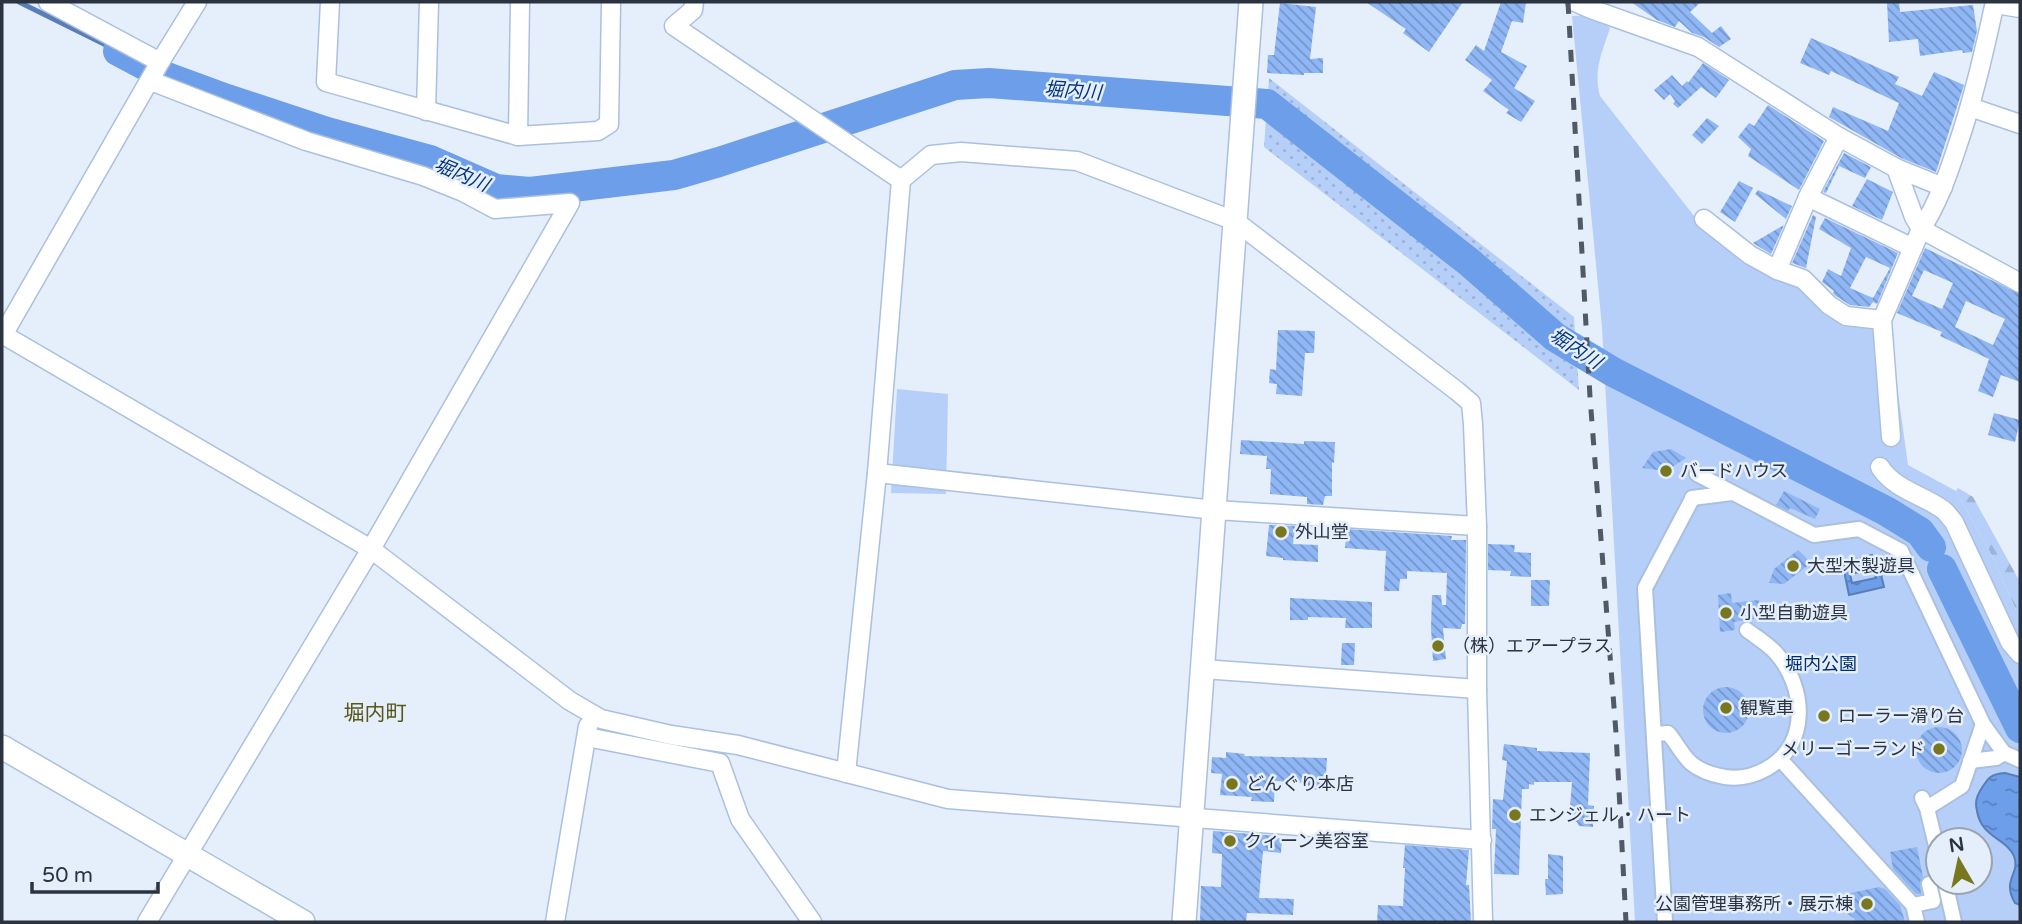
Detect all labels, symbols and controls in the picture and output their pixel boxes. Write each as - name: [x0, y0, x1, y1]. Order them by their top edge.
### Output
- water label: 堀内川: [1044, 78, 1104, 104]
- water label: 堀内川: [431, 154, 494, 197]
- water label: 堀内川: [1546, 324, 1607, 375]
- place label: バードハウス: [1680, 460, 1788, 482]
- marker: バードハウス: [1658, 463, 1674, 479]
- place label: 外山堂: [1295, 521, 1349, 543]
- marker: 外山堂: [1273, 524, 1289, 540]
- place label: 大型木製遊具: [1807, 555, 1915, 577]
- marker: 大型木製遊具: [1785, 558, 1801, 574]
- place label: 小型自動遊具: [1740, 602, 1848, 624]
- marker: 小型自動遊具: [1718, 605, 1734, 621]
- place label: （株）エアープラス: [1452, 635, 1611, 657]
- marker: （株）エアープラス: [1430, 638, 1446, 654]
- park label: 堀内公園: [1785, 653, 1857, 675]
- place label: 観覧車: [1740, 697, 1794, 719]
- marker: 観覧車: [1718, 700, 1734, 716]
- district label: 堀内町: [344, 701, 407, 726]
- place label: ローラー滑り台: [1838, 705, 1964, 727]
- marker: ローラー滑り台: [1816, 708, 1832, 724]
- place label: メリーゴーランド: [1781, 738, 1925, 760]
- marker: メリーゴーランド: [1931, 741, 1947, 757]
- place label: どんぐり本店: [1246, 773, 1354, 795]
- marker: どんぐり本店: [1224, 776, 1240, 792]
- place label: エンジェル・ハート: [1529, 804, 1691, 826]
- marker: エンジェル・ハート: [1507, 807, 1523, 823]
- north arrow: [1924, 826, 1994, 896]
- place label: クィーン美容室: [1244, 830, 1369, 852]
- marker: クィーン美容室: [1222, 833, 1238, 849]
- text: N: [1947, 833, 1966, 857]
- scale bar: [32, 850, 158, 894]
- text: 50 m: [42, 863, 93, 888]
- place label: 公園管理事務所・展示棟: [1655, 893, 1853, 915]
- marker: 公園管理事務所・展示棟: [1859, 896, 1875, 912]

